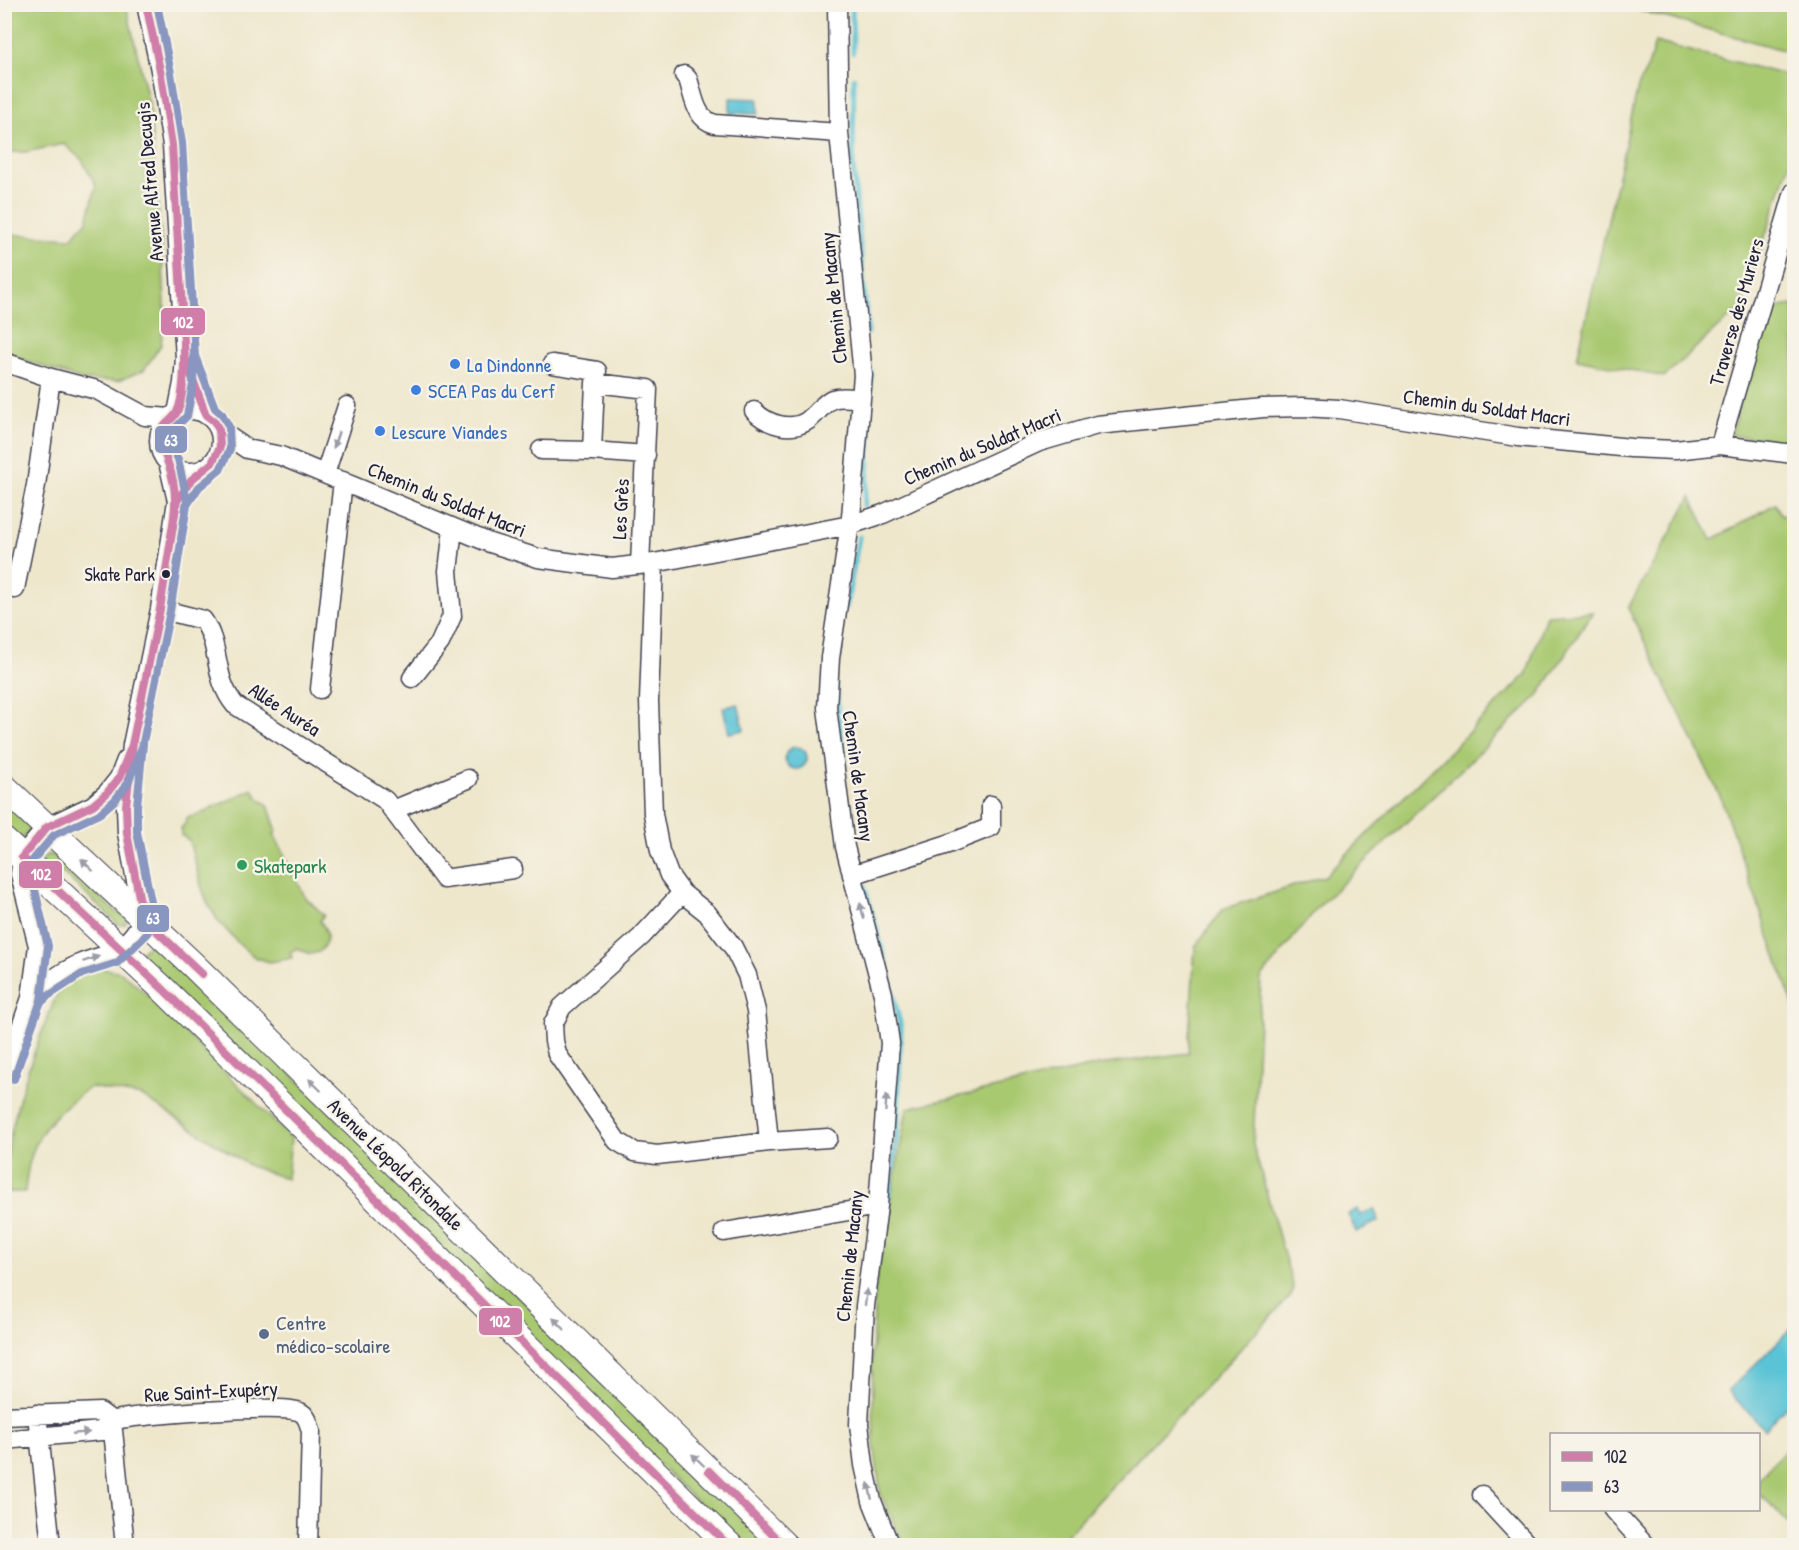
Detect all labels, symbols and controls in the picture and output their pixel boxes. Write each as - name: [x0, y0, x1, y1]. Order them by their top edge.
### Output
- street label: Avenue Alfred Decugis: [129, 101, 169, 263]
- street label: Chemin de Macany: [813, 231, 853, 365]
- street label: Traverse des Muriers: [1702, 235, 1770, 389]
- line badge: 102: [160, 307, 206, 336]
- text: 102: [173, 311, 194, 333]
- place label: La Dindonne: [467, 351, 552, 378]
- marker: La Dindonne: [448, 357, 462, 371]
- place label: SCEA Pas du Cerf: [428, 377, 555, 404]
- street label: Chemin du Soldat Macri: [1402, 382, 1572, 432]
- marker: SCEA Pas du Cerf: [409, 383, 423, 397]
- street label: Chemin du Soldat Macri: [899, 401, 1065, 491]
- place label: Lescure Viandes: [392, 418, 507, 445]
- marker: Lescure Viandes: [373, 424, 387, 438]
- line badge: 63: [154, 425, 188, 454]
- text: 63: [164, 429, 178, 451]
- one-way arrow: [331, 431, 340, 449]
- street label: Chemin du Soldat Macri: [364, 455, 530, 543]
- street label: Les Grès: [605, 478, 635, 540]
- place label: Skate Park: [85, 562, 156, 587]
- marker: Skate Park: [160, 568, 172, 580]
- street label: Allée Auréa: [244, 676, 326, 742]
- street label: Chemin de Macany: [836, 709, 882, 843]
- place label: Skatepark: [254, 852, 327, 879]
- one-way arrow: [81, 858, 95, 872]
- marker: Skatepark: [235, 858, 249, 872]
- line badge: 102: [18, 860, 63, 889]
- text: 102: [31, 863, 52, 885]
- one-way arrow: [856, 902, 866, 921]
- line badge: 63: [136, 904, 170, 933]
- text: 63: [146, 907, 160, 929]
- one-way arrow: [82, 954, 100, 964]
- one-way arrow: [308, 1078, 322, 1092]
- street label: Avenue Léopold Ritondale: [322, 1092, 470, 1236]
- one-way arrow: [881, 1094, 891, 1113]
- street label: Chemin de Macany: [829, 1189, 869, 1323]
- one-way arrow: [861, 1287, 871, 1306]
- line badge: 102: [478, 1307, 523, 1336]
- place label: Centre médico-scolaire: [276, 1309, 391, 1359]
- text: 102: [490, 1310, 511, 1332]
- one-way arrow: [551, 1317, 566, 1331]
- marker: Centre médico-scolaire: [257, 1327, 271, 1341]
- street label: Rue Saint-Exupéry: [144, 1374, 278, 1408]
- one-way arrow: [72, 1428, 91, 1438]
- legend: [1550, 1433, 1760, 1511]
- text: 102: [1604, 1444, 1628, 1469]
- one-way arrow: [692, 1454, 706, 1468]
- text: 63: [1604, 1474, 1619, 1499]
- one-way arrow: [864, 1482, 874, 1500]

